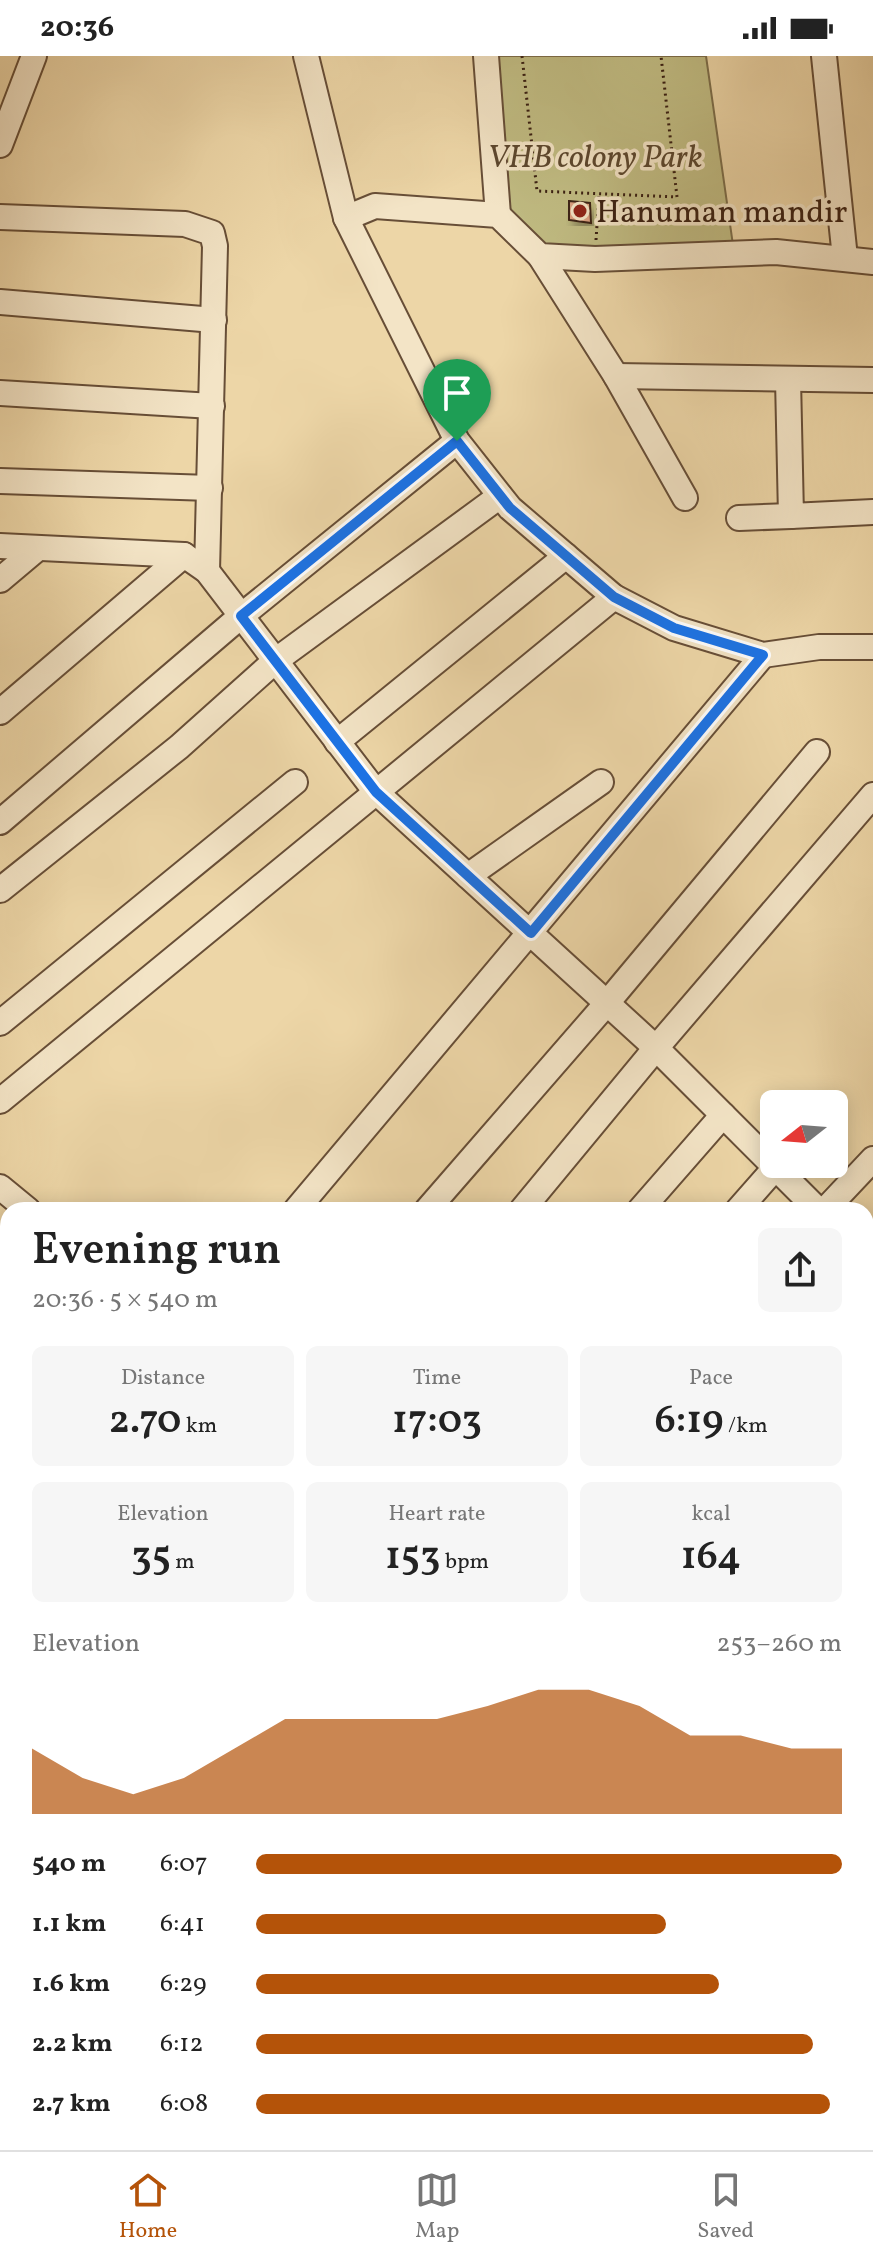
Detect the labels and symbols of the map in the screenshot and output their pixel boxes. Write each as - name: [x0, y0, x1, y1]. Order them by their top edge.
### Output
- park label: VHB colony Park: [487, 137, 703, 181]
- place label: Hanuman mandir: [596, 192, 847, 236]
- marker: Hanuman mandir: [571, 202, 589, 220]
- pin: [423, 359, 491, 441]
- north arrow: [760, 1090, 848, 1178]

